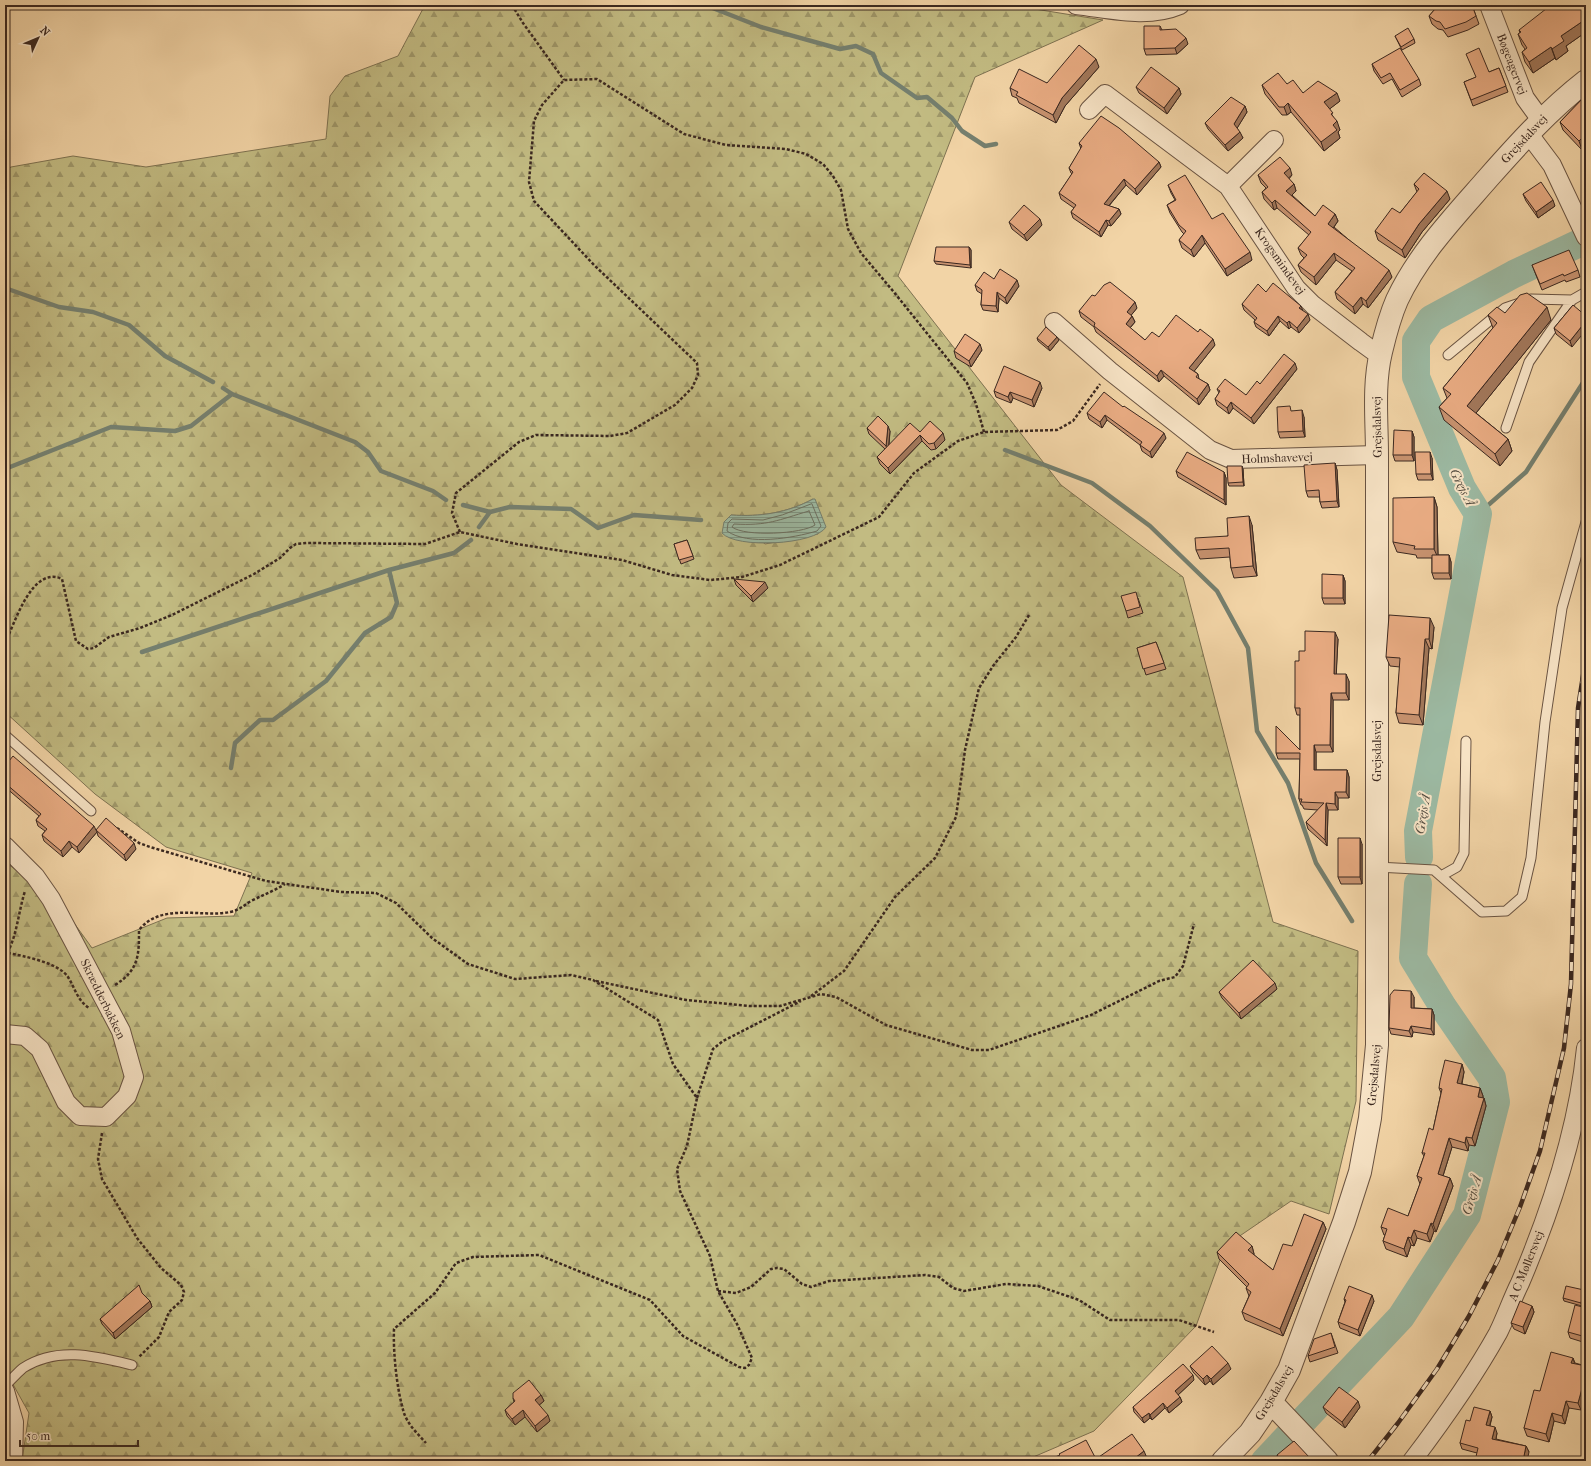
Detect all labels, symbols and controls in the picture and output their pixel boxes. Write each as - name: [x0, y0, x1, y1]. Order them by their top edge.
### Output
- north arrow: [18, 18, 58, 58]
- text: N: [37, 24, 53, 39]
- street label: Bøgeagervej: [1494, 32, 1530, 96]
- street label: Grejsdalsvej: [1498, 112, 1550, 166]
- street label: Krogsmindevej: [1252, 225, 1308, 297]
- street label: Grejsdalsvej: [1369, 396, 1385, 458]
- street label: Holmshavevej: [1241, 450, 1313, 466]
- water label: Grejs Å: [1447, 466, 1479, 509]
- street label: Grejsdalsvej: [1370, 720, 1384, 782]
- water label: Grejs Å: [1412, 792, 1433, 835]
- street label: Skrædderbakken: [78, 957, 128, 1041]
- street label: Grejsdalsvej: [1364, 1044, 1384, 1106]
- water label: Grejs Å: [1458, 1173, 1485, 1216]
- street label: A C Møllersvej: [1505, 1229, 1546, 1304]
- street label: Grejsdalsvej: [1252, 1363, 1296, 1423]
- scale bar: [20, 1422, 138, 1448]
- text: 50 m: [26, 1429, 50, 1443]

